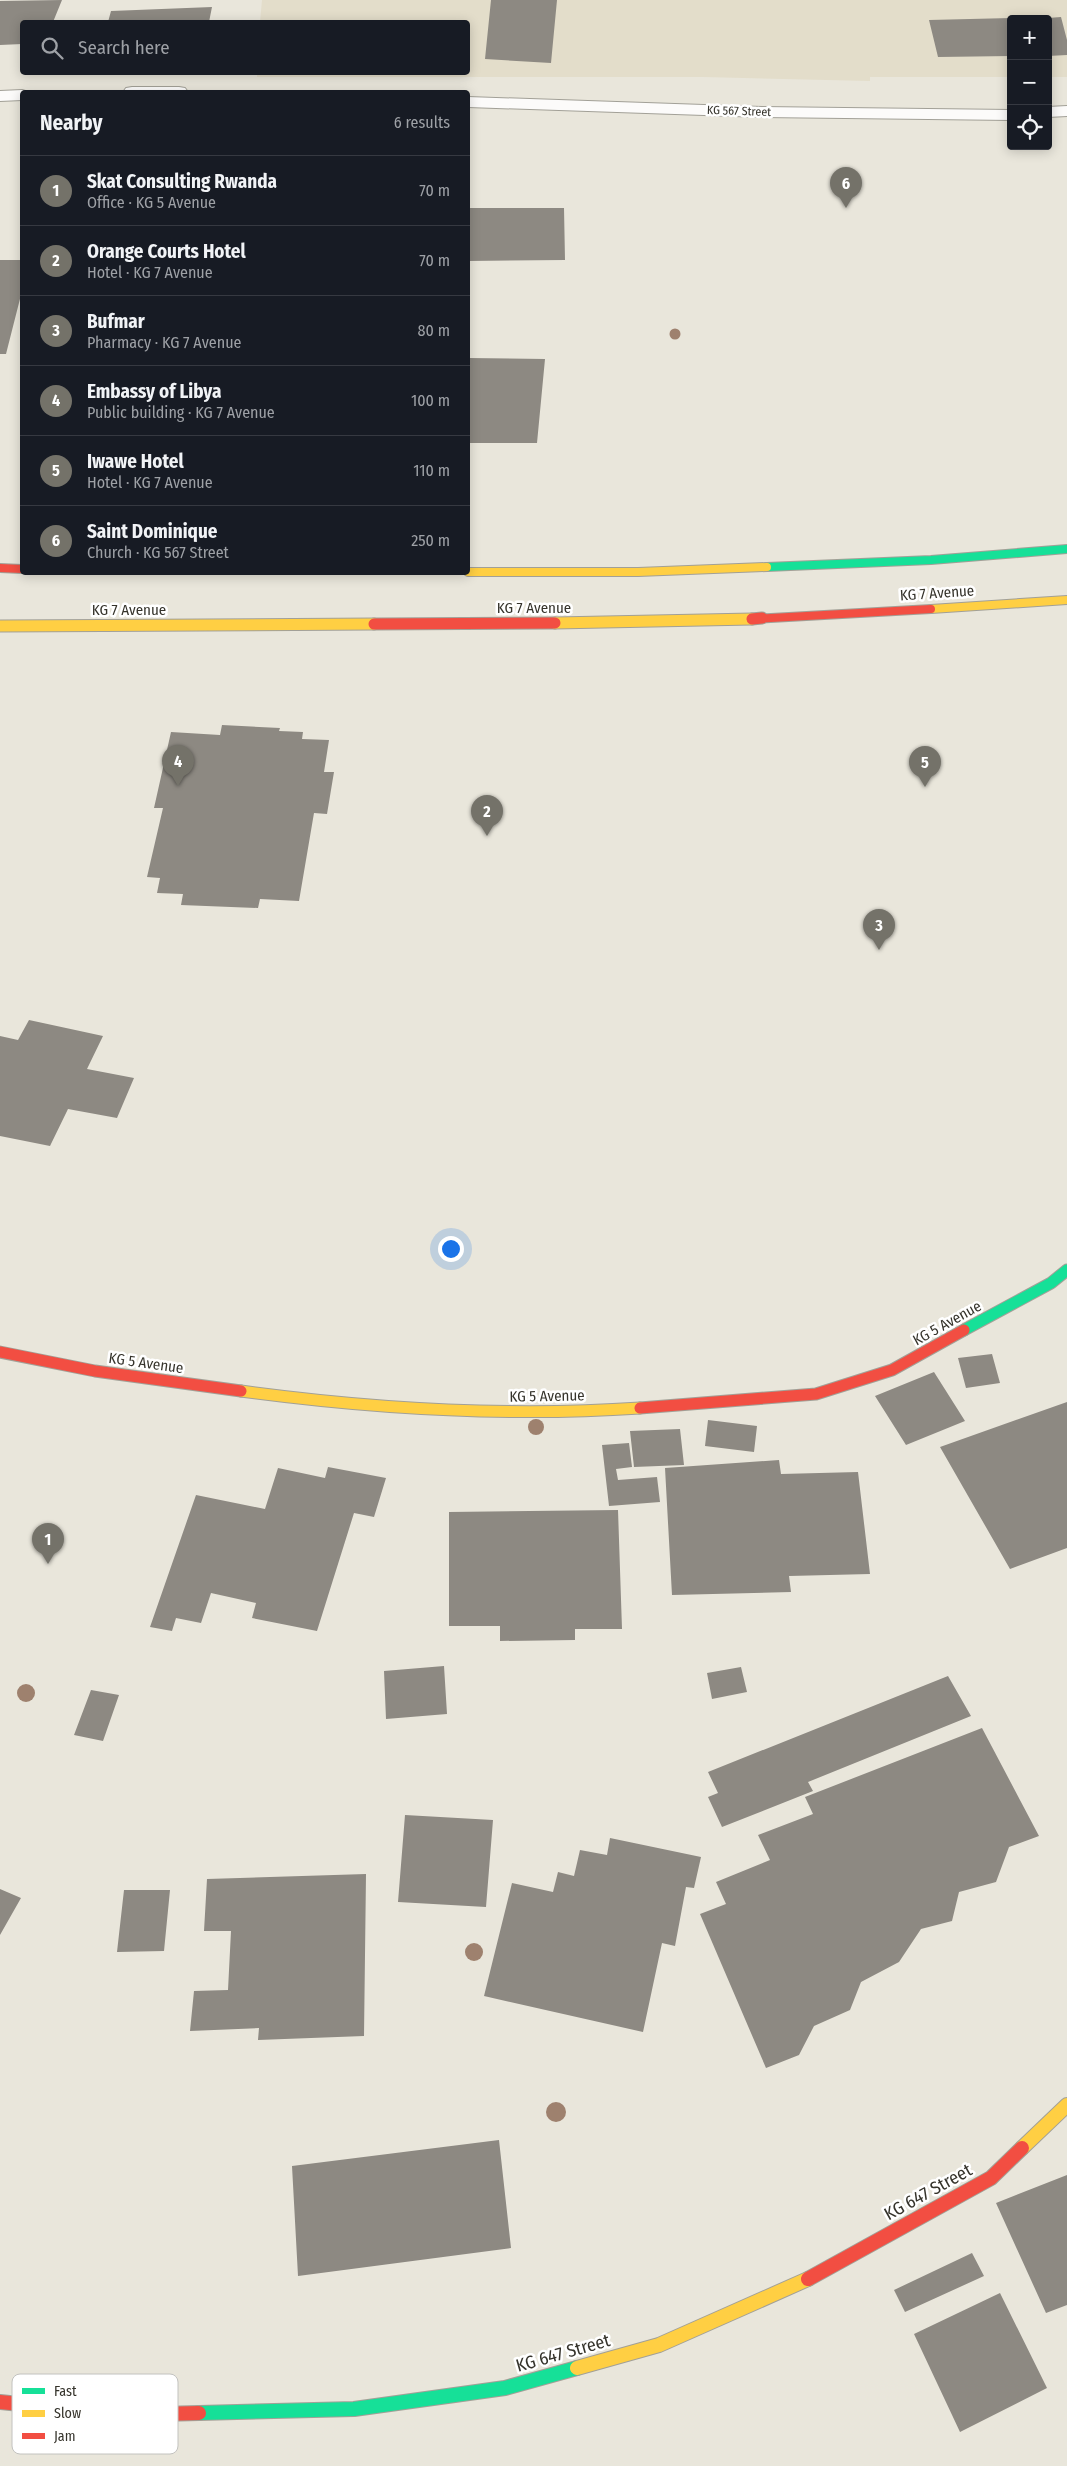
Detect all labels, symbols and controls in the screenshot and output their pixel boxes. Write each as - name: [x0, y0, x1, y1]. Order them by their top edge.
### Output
- map controls: [1007, 15, 1052, 150]
- button: +: [1007, 15, 1052, 60]
- search box: [20, 20, 470, 75]
- icon: search: [38, 34, 66, 62]
- text: Search here: [78, 36, 170, 59]
- button: −: [1007, 60, 1052, 105]
- street label: KG 567 Street: [707, 103, 771, 119]
- button: locate: [1007, 105, 1052, 150]
- text: Nearby: [40, 110, 102, 136]
- text: 6 results: [394, 113, 450, 132]
- pin: 6: [830, 167, 862, 208]
- text: Skat Consulting Rwanda: [87, 170, 277, 193]
- text: 1: [53, 181, 59, 200]
- text: 70 m: [419, 181, 450, 200]
- text: Office · KG 5 Avenue: [87, 193, 216, 212]
- text: Orange Courts Hotel: [87, 240, 246, 263]
- text: 2: [52, 251, 60, 270]
- text: 70 m: [419, 251, 450, 270]
- text: Hotel · KG 7 Avenue: [87, 263, 213, 282]
- text: Bufmar: [87, 310, 145, 333]
- text: 3: [52, 321, 60, 340]
- text: 80 m: [418, 321, 450, 340]
- text: Pharmacy · KG 7 Avenue: [87, 333, 241, 352]
- text: Embassy of Libya: [87, 380, 221, 403]
- text: 4: [52, 391, 60, 410]
- text: 100 m: [411, 391, 450, 410]
- text: Public building · KG 7 Avenue: [87, 403, 275, 422]
- text: Iwawe Hotel: [87, 450, 184, 473]
- text: 5: [52, 461, 60, 480]
- text: 110 m: [413, 461, 450, 480]
- text: Hotel · KG 7 Avenue: [87, 473, 213, 492]
- text: Saint Dominique: [87, 520, 217, 543]
- text: 6: [52, 531, 60, 550]
- text: 250 m: [411, 531, 450, 550]
- text: Church · KG 567 Street: [87, 543, 229, 562]
- street label: KG 7 Avenue: [899, 581, 975, 605]
- street label: KG 7 Avenue: [497, 599, 571, 617]
- street label: KG 7 Avenue: [92, 601, 166, 619]
- pin: 4: [162, 745, 194, 786]
- pin: 5: [909, 746, 941, 787]
- pin: 2: [471, 795, 503, 836]
- pin: 3: [863, 909, 895, 950]
- your location: [438, 1236, 464, 1262]
- street label: KG 5 Avenue: [910, 1297, 984, 1349]
- street label: KG 5 Avenue: [107, 1349, 185, 1377]
- street label: KG 5 Avenue: [509, 1386, 585, 1406]
- pin: 1: [32, 1523, 64, 1564]
- street label: KG 647 Street: [880, 2159, 976, 2225]
- street label: KG 647 Street: [513, 2329, 613, 2377]
- legend: [12, 2374, 178, 2454]
- text: Fast: [54, 2383, 77, 2400]
- text: Slow: [54, 2405, 81, 2422]
- text: Jam: [54, 2428, 75, 2445]

